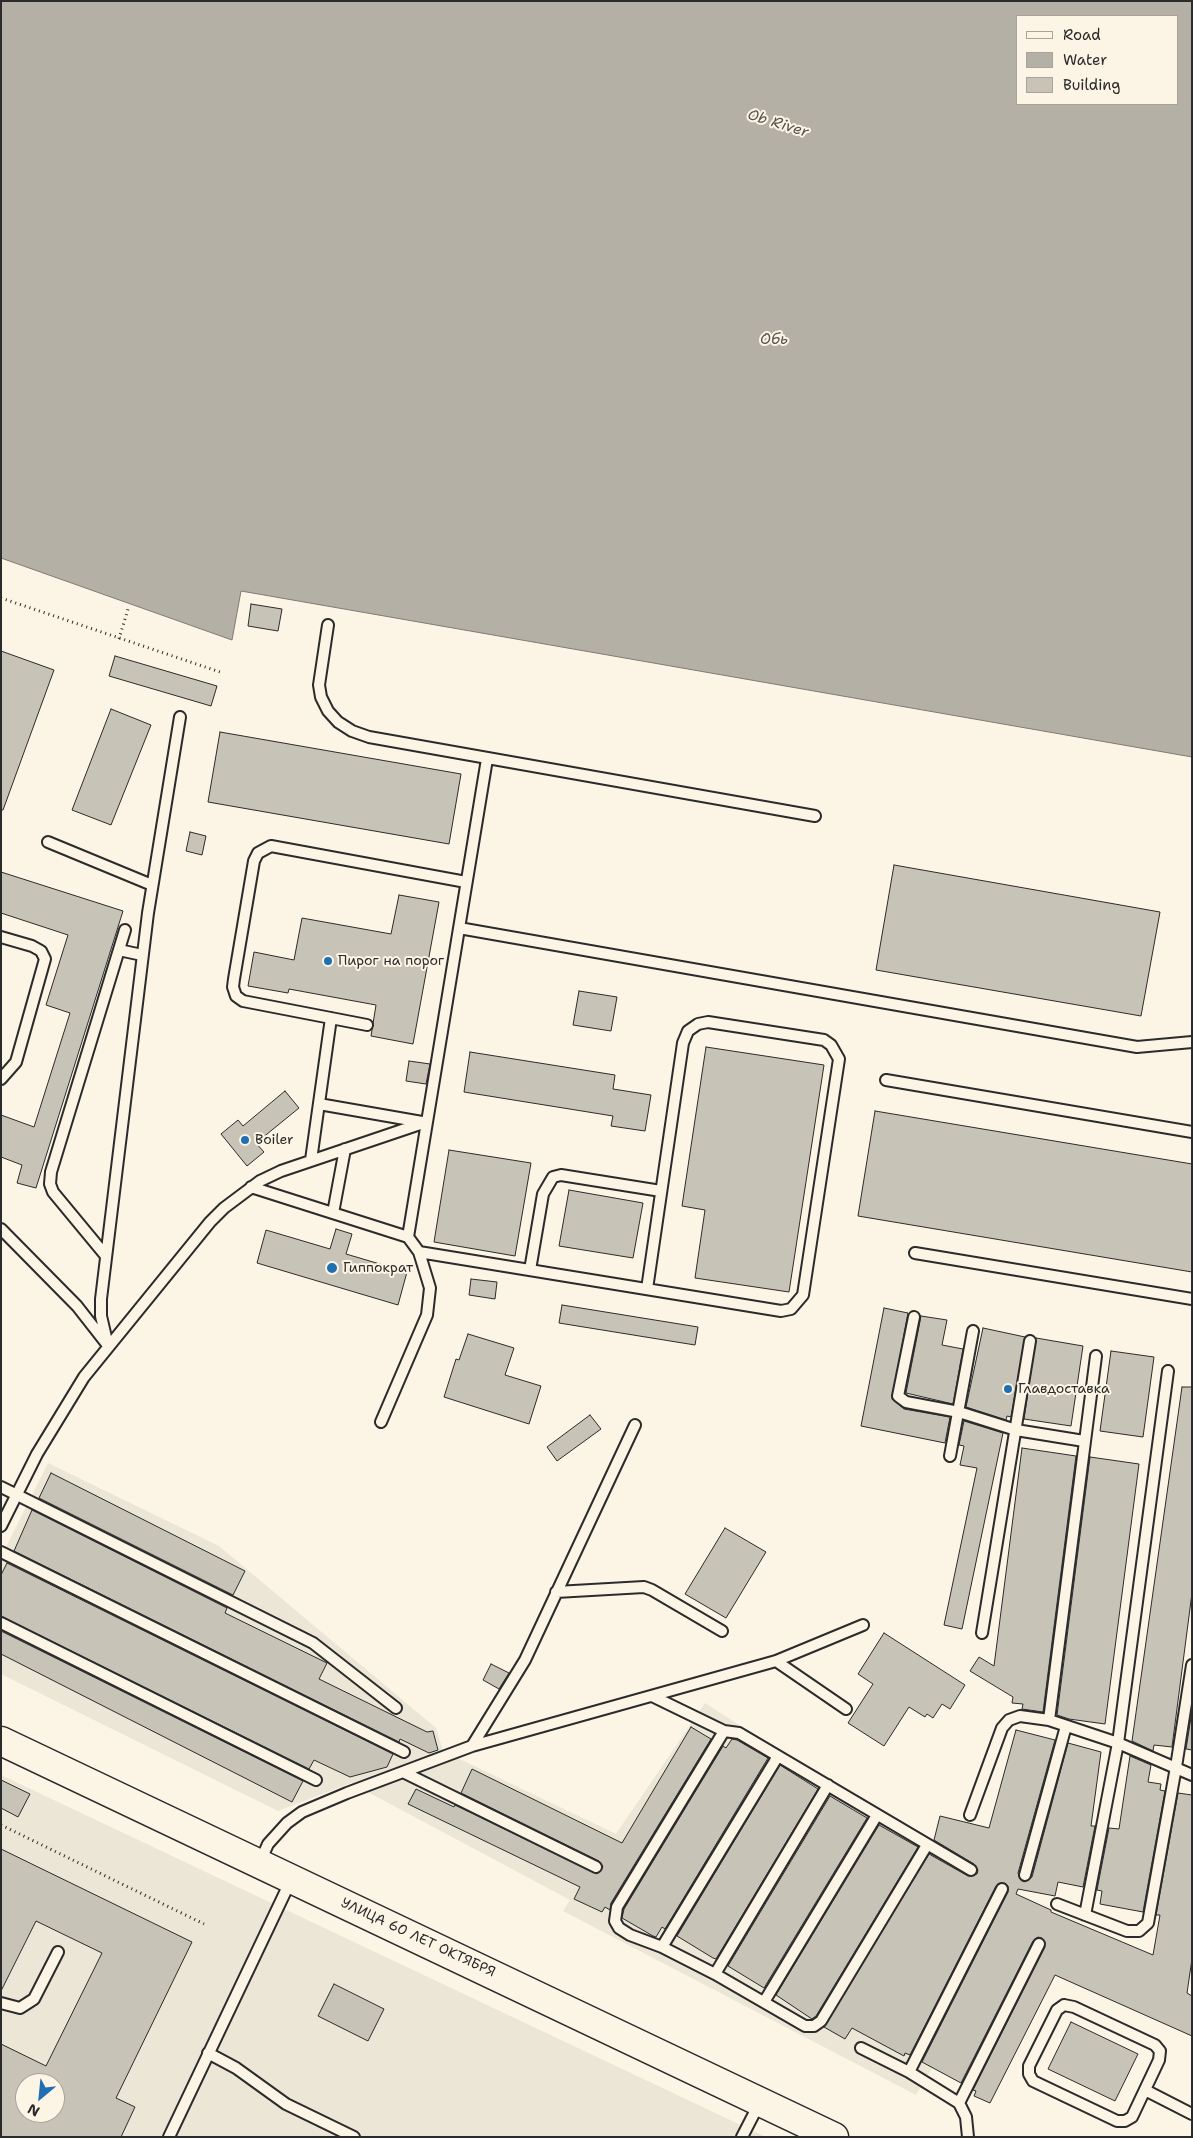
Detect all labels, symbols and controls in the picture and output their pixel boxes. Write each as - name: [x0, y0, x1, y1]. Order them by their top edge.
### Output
- legend: [1016, 15, 1178, 105]
- text: Road: [1063, 25, 1101, 45]
- text: Water: [1063, 50, 1107, 70]
- text: Building: [1063, 75, 1120, 95]
- water label: Ob River: [745, 106, 811, 142]
- water label: Обь: [760, 331, 788, 349]
- place label: Пирог на порог: [338, 953, 444, 969]
- marker: Пирог на порог: [322, 955, 334, 967]
- place label: Boiler: [255, 1132, 294, 1148]
- marker: Boiler: [239, 1134, 251, 1146]
- place label: Гиппократ: [343, 1260, 413, 1276]
- marker: Гиппократ: [325, 1261, 339, 1275]
- place label: Главдоставка: [1018, 1381, 1110, 1397]
- marker: Главдоставка: [1002, 1383, 1014, 1395]
- street label: УЛИЦА 60 ЛЕТ ОКТЯБРЯ: [338, 1895, 498, 1981]
- north arrow: [15, 2073, 65, 2123]
- text: N: [24, 2100, 43, 2121]

